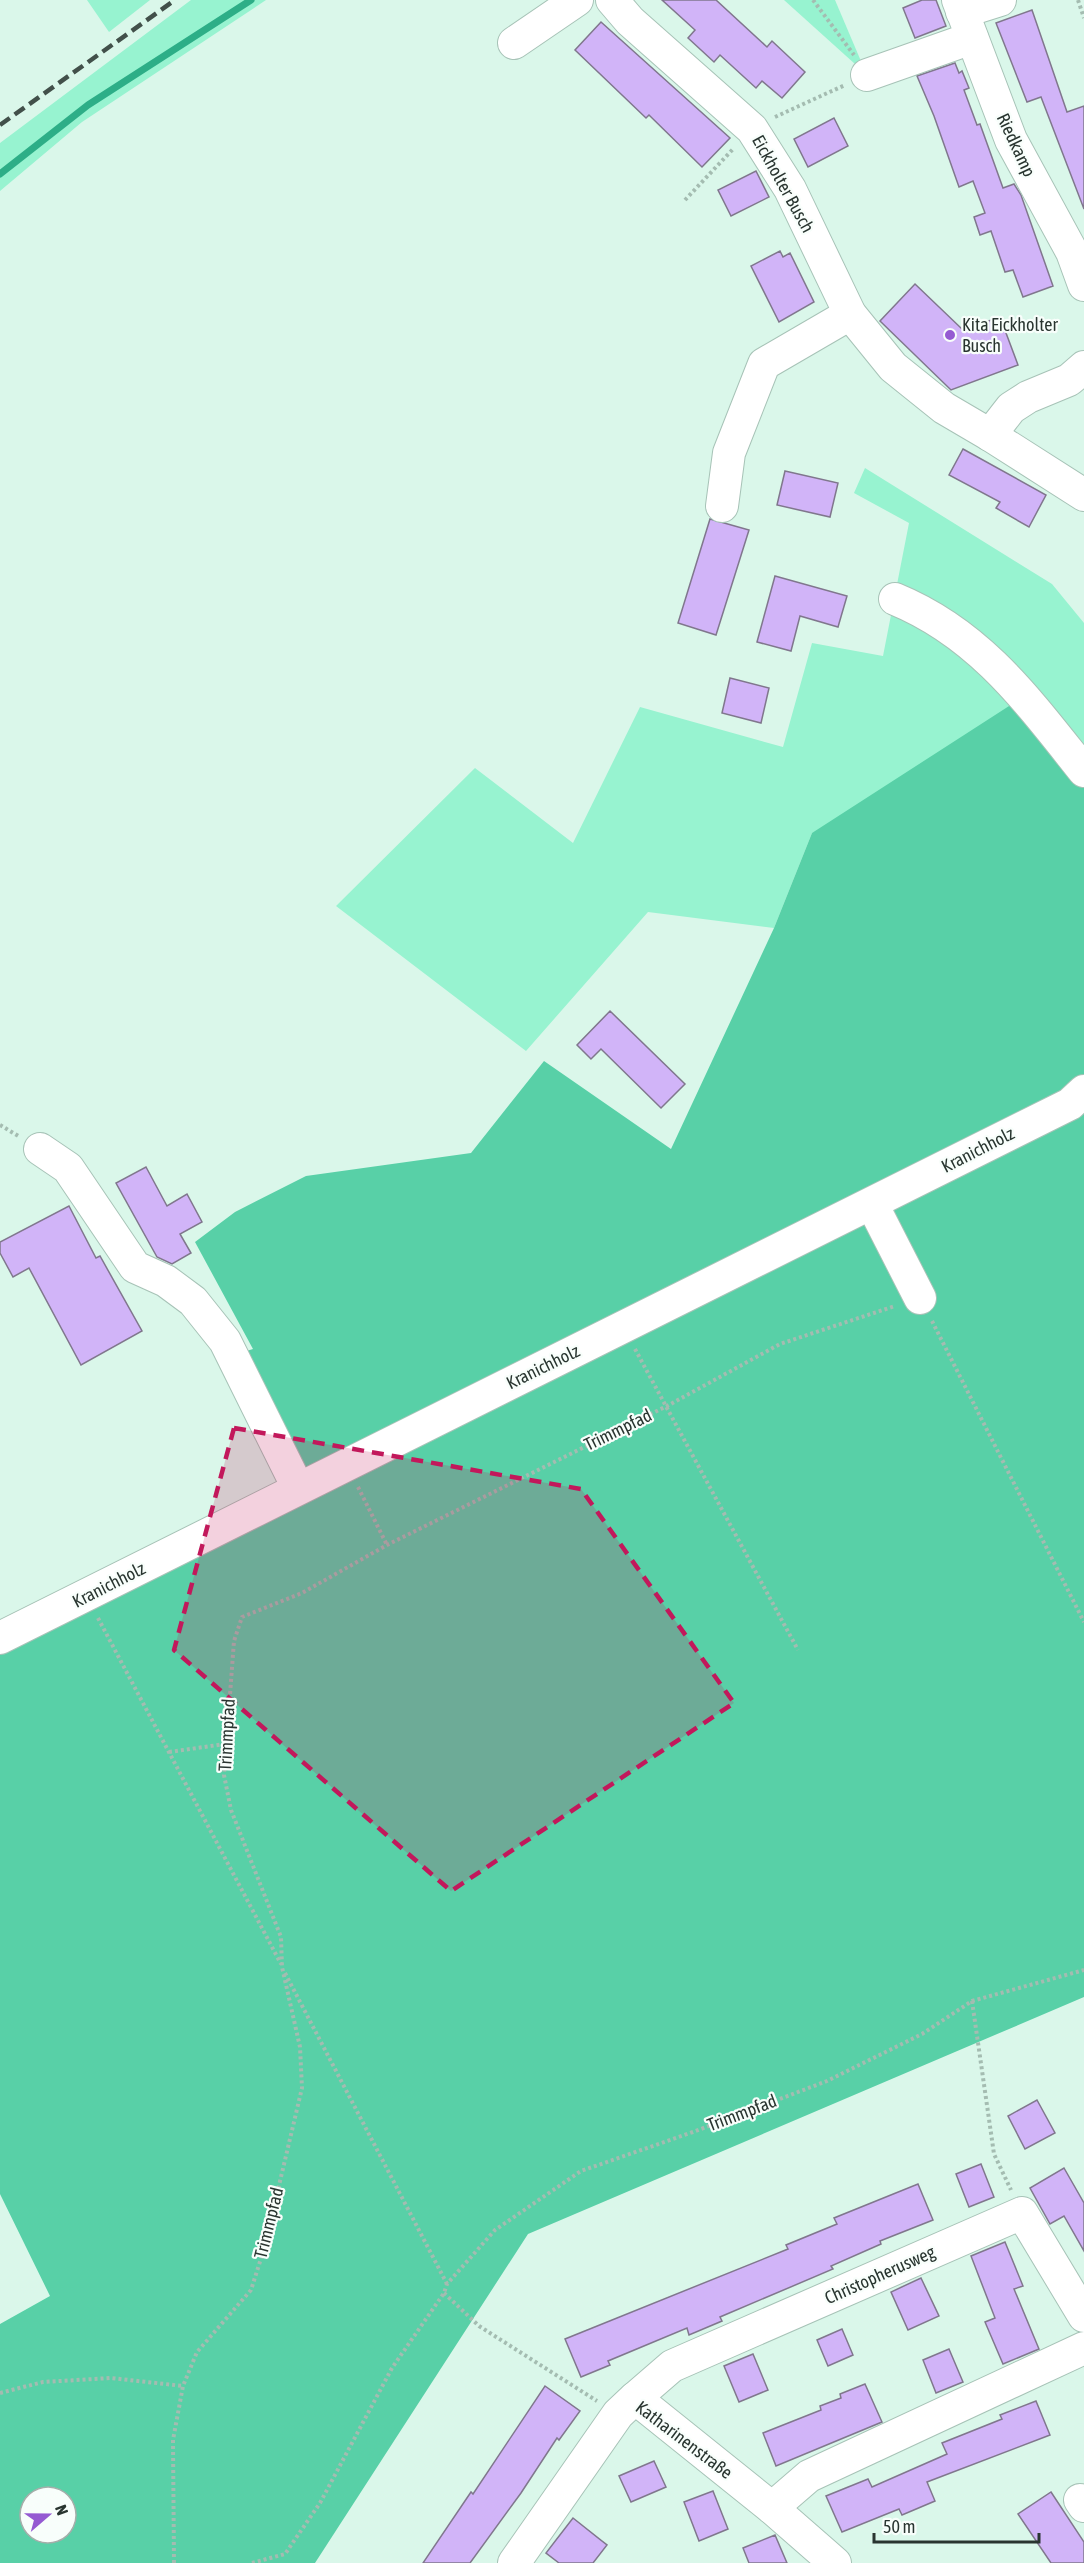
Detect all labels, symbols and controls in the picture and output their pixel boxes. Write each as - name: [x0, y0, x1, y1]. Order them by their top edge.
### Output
- street label: Riedkamp: [993, 110, 1040, 180]
- street label: Eickholter Busch: [748, 131, 819, 236]
- place label: Kita Eickholter Busch: [962, 314, 1059, 356]
- marker: Kita Eickholter Busch: [943, 328, 957, 342]
- street label: Kranichholz: [938, 1122, 1018, 1177]
- street label: Kranichholz: [503, 1340, 583, 1393]
- street label: Trimmpfad: [581, 1404, 655, 1455]
- street label: Kranichholz: [69, 1557, 149, 1612]
- street label: Trimmpfad: [214, 1698, 239, 1772]
- street label: Trimmpfad: [704, 2090, 779, 2135]
- street label: Trimmpfad: [250, 2185, 287, 2261]
- street label: Christopherusweg: [821, 2241, 938, 2308]
- street label: Katharinenstraße: [632, 2396, 737, 2483]
- north arrow: [18, 2485, 78, 2545]
- text: N: [52, 2502, 72, 2517]
- scale bar: [874, 2506, 1039, 2544]
- text: 50 m: [883, 2516, 915, 2537]

